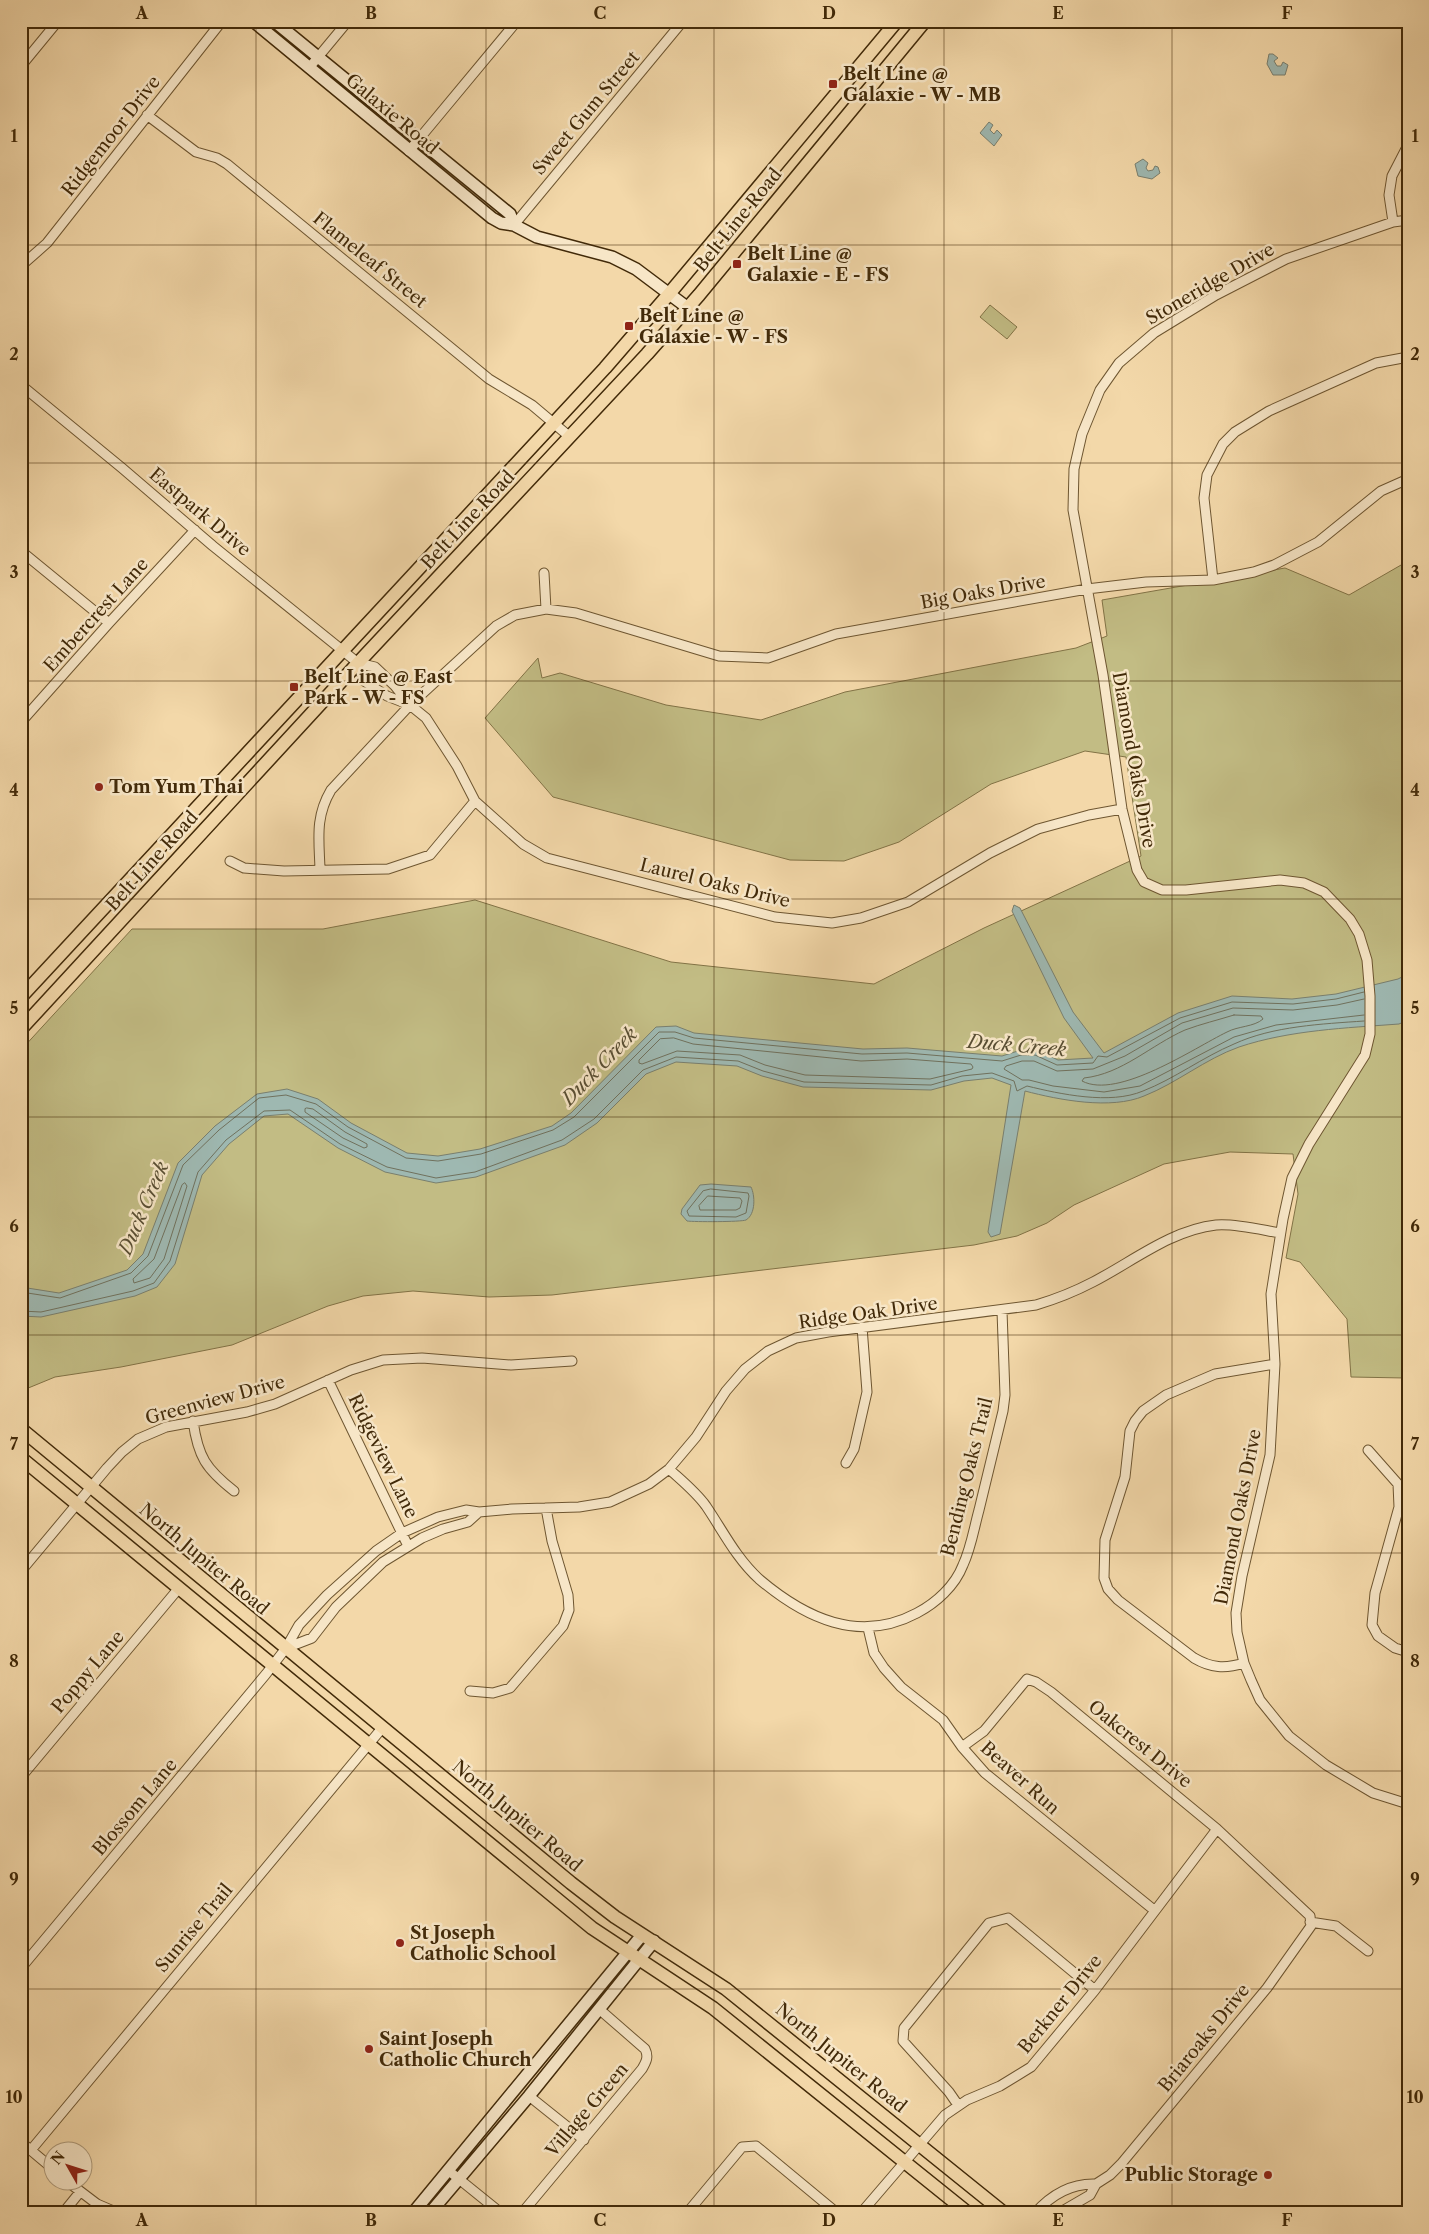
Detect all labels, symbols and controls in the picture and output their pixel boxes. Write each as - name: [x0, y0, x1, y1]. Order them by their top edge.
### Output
- text: A: [135, 3, 149, 23]
- text: B: [365, 3, 377, 23]
- text: C: [594, 3, 606, 23]
- text: D: [822, 3, 836, 23]
- text: E: [1052, 3, 1064, 23]
- text: F: [1282, 3, 1293, 23]
- street label: Sweet Gum Street: [528, 46, 644, 179]
- place label: Belt Line @ Galaxie - W - MB: [843, 63, 1001, 106]
- street label: Galaxie Road: [341, 69, 443, 159]
- street label: Ridgemoor Drive: [57, 71, 165, 201]
- marker: Belt Line @ Galaxie - W - MB: [827, 78, 839, 90]
- text: 1: [10, 126, 18, 146]
- text: 1: [1411, 126, 1419, 146]
- street label: Belt Line Road: [689, 164, 787, 276]
- street label: Flameleaf Street: [308, 207, 432, 313]
- street label: Stoneridge Drive: [1142, 238, 1278, 330]
- place label: Belt Line @ Galaxie - E - FS: [747, 243, 889, 286]
- marker: Belt Line @ Galaxie - E - FS: [731, 258, 743, 270]
- place label: Belt Line @ Galaxie - W - FS: [639, 305, 788, 348]
- marker: Belt Line @ Galaxie - W - FS: [623, 320, 635, 332]
- text: 2: [9, 344, 19, 364]
- text: 2: [1410, 344, 1420, 364]
- street label: Eastpark Drive: [145, 463, 255, 561]
- street label: Belt Line Road: [417, 466, 519, 574]
- street label: Embercrest Lane: [39, 553, 153, 677]
- text: 3: [9, 562, 19, 582]
- text: 3: [1410, 562, 1420, 582]
- street label: Big Oaks Drive: [919, 570, 1047, 614]
- place label: Belt Line @ East Park - W - FS: [304, 666, 453, 709]
- street label: Diamond Oaks Drive: [1108, 670, 1160, 850]
- marker: Belt Line @ East Park - W - FS: [288, 681, 300, 693]
- place label: Tom Yum Thai: [109, 776, 244, 798]
- text: 4: [9, 780, 19, 800]
- text: 4: [1410, 780, 1420, 800]
- marker: Tom Yum Thai: [93, 781, 105, 793]
- street label: Belt Line Road: [101, 806, 203, 916]
- street label: Laurel Oaks Drive: [638, 854, 792, 912]
- text: 5: [10, 998, 19, 1018]
- text: 5: [1411, 998, 1420, 1018]
- water label: Duck Creek: [555, 1023, 642, 1111]
- water label: Duck Creek: [965, 1030, 1067, 1061]
- water label: Duck Creek: [113, 1158, 173, 1260]
- text: 6: [9, 1216, 19, 1236]
- text: 6: [1410, 1216, 1420, 1236]
- street label: Ridge Oak Drive: [797, 1292, 939, 1334]
- street label: Greenview Drive: [143, 1371, 287, 1429]
- street label: Ridgeview Lane: [343, 1390, 423, 1522]
- street label: Bending Oaks Trail: [937, 1395, 997, 1559]
- street label: Diamond Oaks Drive: [1210, 1427, 1266, 1607]
- text: 7: [10, 1434, 19, 1454]
- text: 7: [1411, 1434, 1420, 1454]
- street label: North Jupiter Road: [135, 1498, 273, 1620]
- street label: Poppy Lane: [47, 1626, 129, 1718]
- text: 8: [9, 1651, 19, 1671]
- text: 8: [1410, 1651, 1420, 1671]
- street label: Oakcrest Drive: [1084, 1696, 1196, 1792]
- street label: Beaver Run: [976, 1737, 1064, 1819]
- street label: Blossom Lane: [88, 1754, 182, 1860]
- street label: North Jupiter Road: [448, 1755, 586, 1877]
- text: 9: [9, 1869, 19, 1889]
- text: 9: [1410, 1869, 1420, 1889]
- street label: Sunrise Trail: [151, 1879, 237, 1977]
- place label: St Joseph Catholic School: [410, 1922, 556, 1965]
- marker: St Joseph Catholic School: [394, 1937, 406, 1949]
- street label: Berkner Drive: [1013, 1950, 1107, 2058]
- street label: Briaroaks Drive: [1154, 1979, 1254, 2097]
- street label: North Jupiter Road: [771, 1998, 911, 2118]
- place label: Saint Joseph Catholic Church: [379, 2028, 532, 2071]
- marker: Saint Joseph Catholic Church: [363, 2043, 375, 2055]
- street label: Village Green: [541, 2058, 633, 2162]
- text: 10: [5, 2087, 23, 2107]
- text: 10: [1406, 2087, 1424, 2107]
- north arrow: [42, 2142, 92, 2192]
- text: N: [47, 2147, 69, 2168]
- place label: Public Storage: [1125, 2164, 1258, 2186]
- marker: Public Storage: [1262, 2169, 1274, 2181]
- text: A: [135, 2210, 149, 2230]
- text: B: [365, 2210, 377, 2230]
- text: C: [594, 2210, 606, 2230]
- text: D: [822, 2210, 836, 2230]
- text: E: [1052, 2210, 1064, 2230]
- text: F: [1282, 2210, 1293, 2230]

